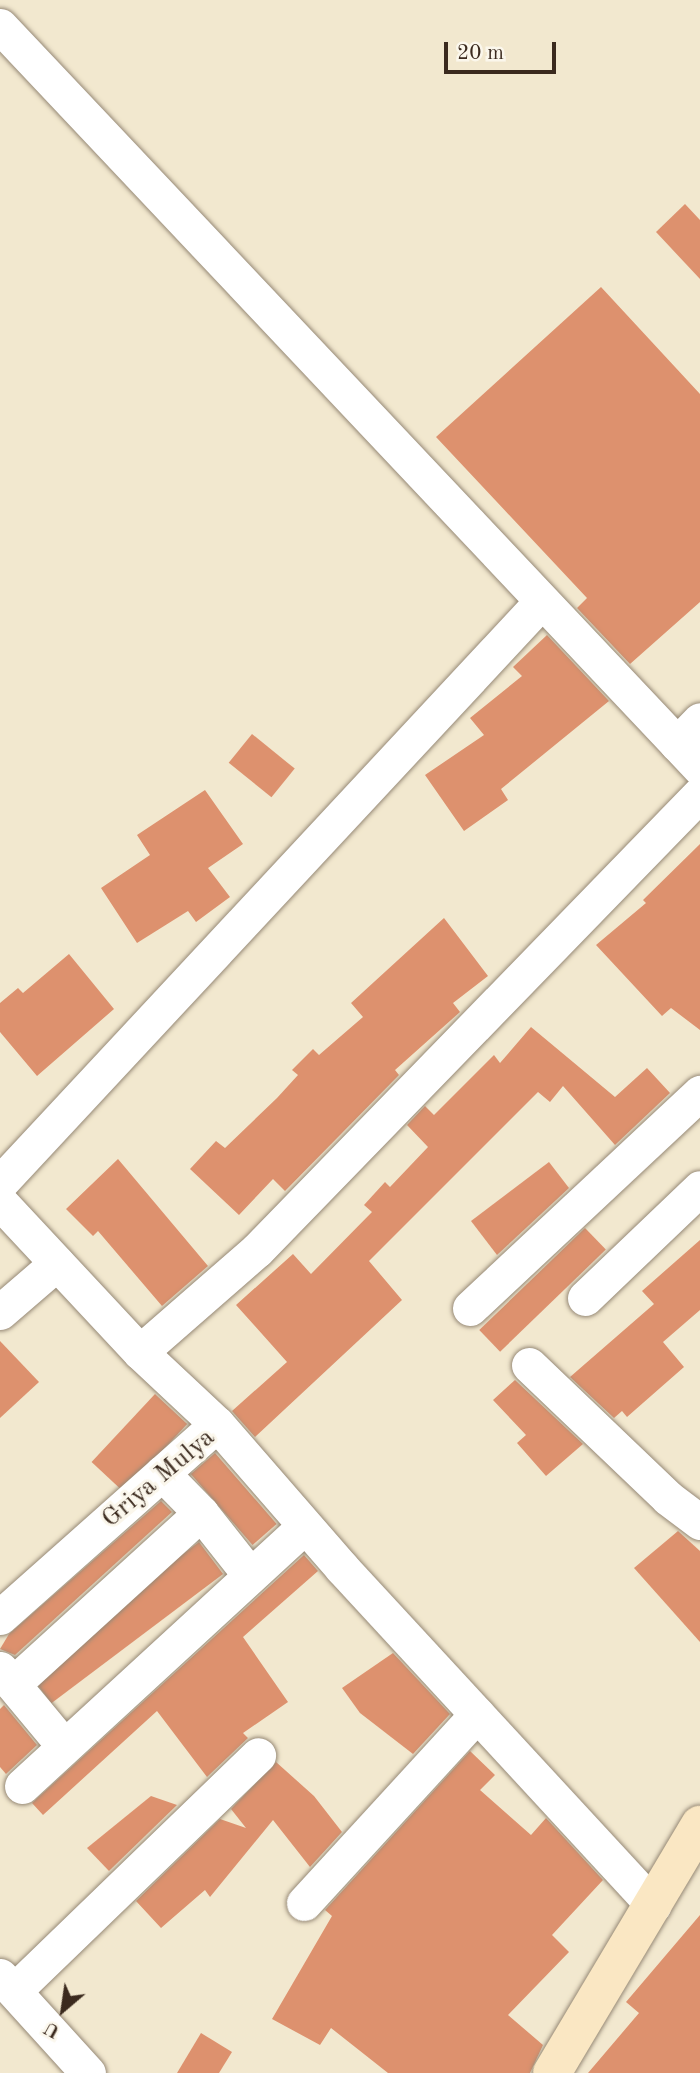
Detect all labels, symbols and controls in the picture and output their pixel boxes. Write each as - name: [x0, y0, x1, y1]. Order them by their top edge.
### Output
- scale bar: [448, 28, 560, 72]
- text: 20 m: [457, 43, 504, 64]
- street label: Griya Mulya: [96, 1423, 222, 1535]
- north arrow: [28, 1975, 98, 2045]
- text: U: [41, 2017, 64, 2041]

